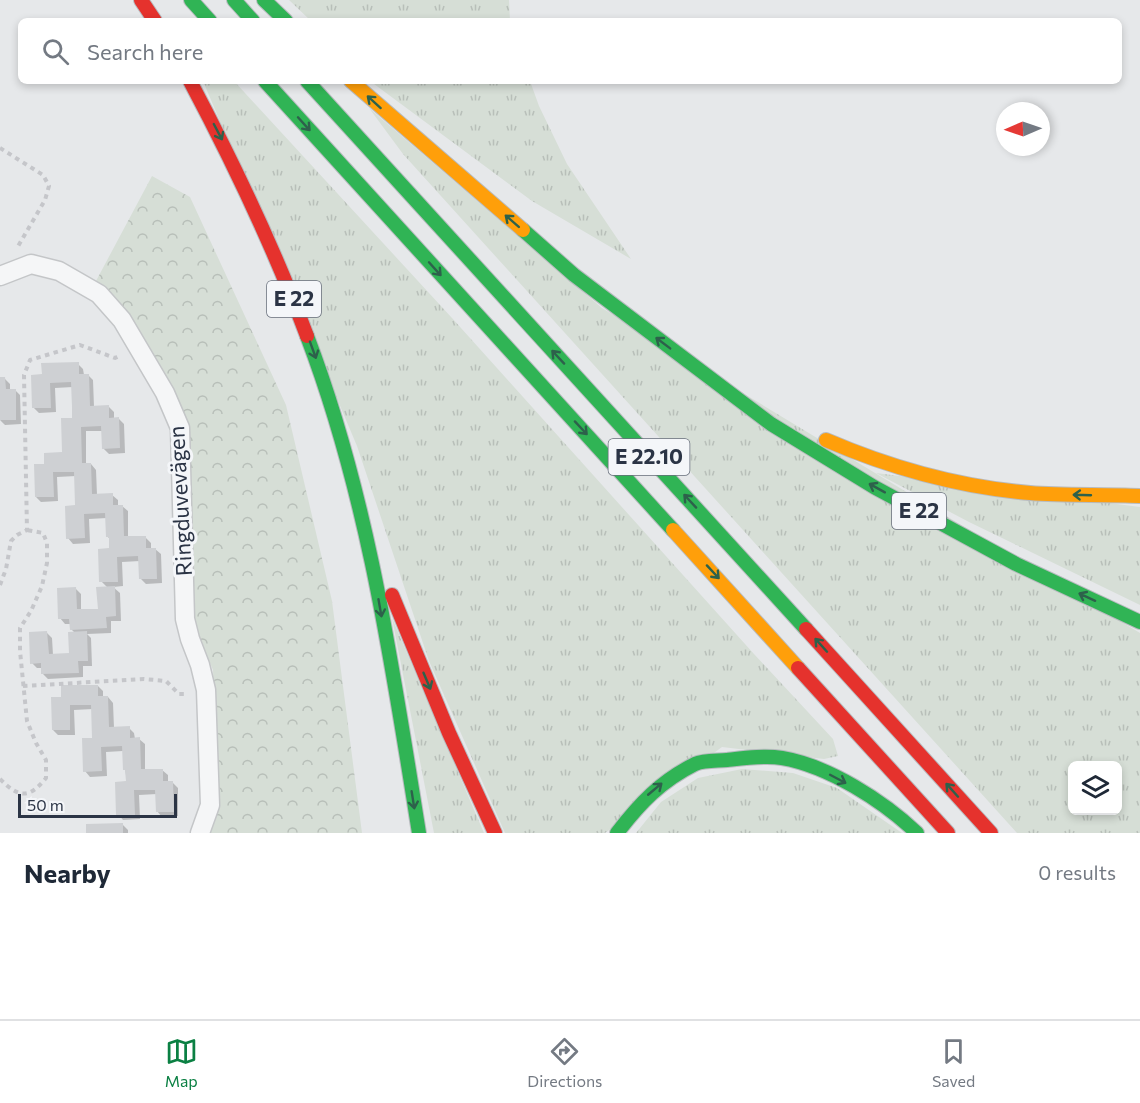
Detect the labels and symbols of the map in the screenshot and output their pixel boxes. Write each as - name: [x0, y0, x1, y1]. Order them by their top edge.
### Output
- one-way arrow: [367, 95, 382, 109]
- north arrow: [996, 102, 1050, 156]
- one-way arrow: [297, 117, 311, 132]
- one-way arrow: [213, 123, 224, 141]
- one-way arrow: [505, 214, 520, 228]
- one-way arrow: [428, 261, 442, 276]
- road number: E 22: [267, 281, 321, 317]
- one-way arrow: [656, 337, 672, 350]
- one-way arrow: [308, 340, 319, 358]
- one-way arrow: [551, 350, 565, 365]
- one-way arrow: [574, 420, 588, 435]
- street label: Ringduvevägen: [162, 425, 197, 577]
- road number: E 22.10: [608, 439, 690, 475]
- one-way arrow: [869, 482, 886, 494]
- one-way arrow: [1072, 490, 1092, 501]
- one-way arrow: [683, 493, 697, 508]
- road number: E 22: [892, 493, 946, 529]
- one-way arrow: [705, 564, 719, 579]
- one-way arrow: [1079, 591, 1097, 603]
- one-way arrow: [375, 597, 386, 617]
- one-way arrow: [814, 638, 828, 653]
- one-way arrow: [422, 672, 433, 690]
- one-way arrow: [829, 774, 847, 785]
- one-way arrow: [945, 782, 959, 797]
- one-way arrow: [647, 783, 663, 796]
- one-way arrow: [408, 789, 419, 809]
- scale bar: [18, 791, 177, 818]

